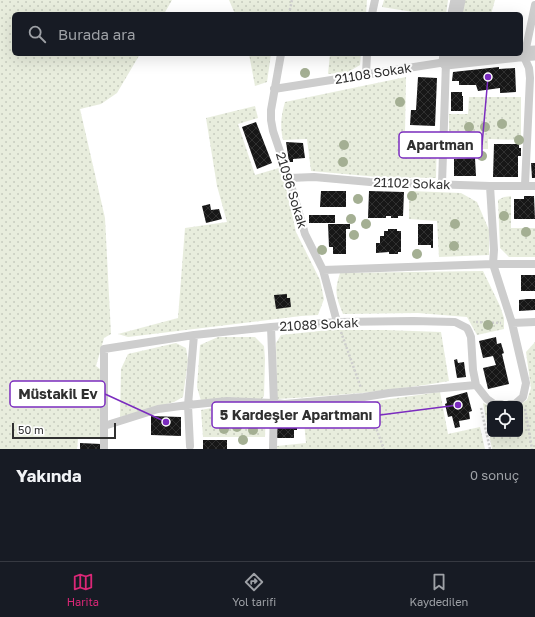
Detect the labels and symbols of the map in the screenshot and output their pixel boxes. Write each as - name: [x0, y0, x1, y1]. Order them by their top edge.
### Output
- street label: 21108 Sokak: [334, 59, 413, 87]
- callout: Apartman: [399, 132, 482, 158]
- text: Apartman: [407, 136, 473, 153]
- street label: 21096 Sokak: [273, 150, 311, 231]
- street label: 21102 Sokak: [373, 174, 451, 192]
- street label: 21088 Sokak: [279, 314, 360, 334]
- callout: Müstakil Ev: [10, 381, 105, 407]
- text: Müstakil Ev: [18, 385, 98, 402]
- callout: 5 Kardeşler Apartmanı: [212, 402, 380, 428]
- text: 5 Kardeşler Apartmanı: [220, 406, 372, 423]
- scale bar: [12, 421, 116, 440]

